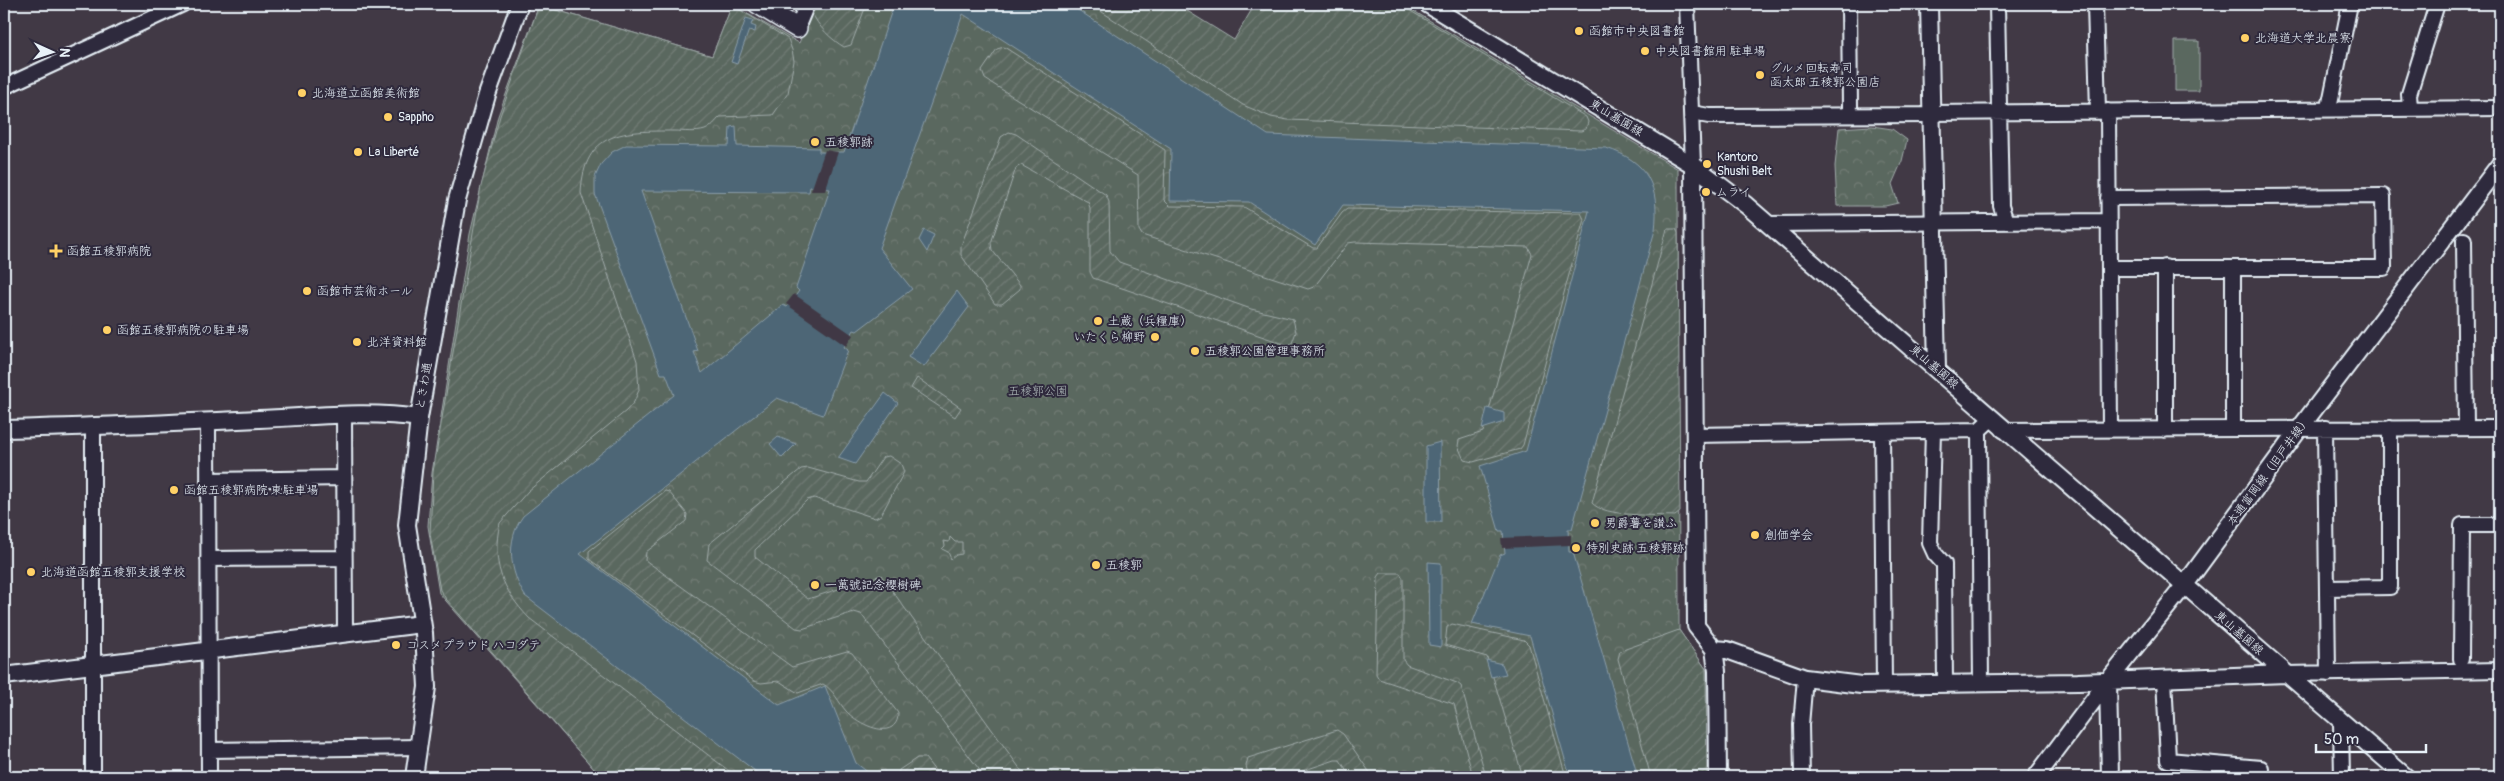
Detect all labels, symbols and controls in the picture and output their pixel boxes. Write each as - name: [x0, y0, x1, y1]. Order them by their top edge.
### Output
- place label: 函館市中央図書館: [1589, 24, 1685, 39]
- marker: 函館市中央図書館: [1573, 25, 1585, 37]
- north arrow: [28, 28, 78, 78]
- place label: 北海道大学北晨寮: [2255, 31, 2351, 46]
- marker: 北海道大学北晨寮: [2239, 32, 2251, 44]
- place label: 中央図書館用 駐車場: [1655, 44, 1766, 59]
- marker: 中央図書館用 駐車場: [1639, 45, 1651, 57]
- text: N: [56, 47, 73, 58]
- place label: グルメ回転寿司 函太郎 五稜郭公園店: [1770, 61, 1881, 90]
- marker: グルメ回転寿司 函太郎 五稜郭公園店: [1754, 69, 1766, 81]
- place label: 北海道立函館美術館: [312, 86, 420, 101]
- marker: 北海道立函館美術館: [296, 87, 308, 99]
- street label: 東山墓園線: [1586, 96, 1646, 140]
- place label: Sappho: [398, 110, 435, 125]
- marker: Sappho: [382, 111, 394, 123]
- place label: 五稜郭跡: [825, 135, 873, 150]
- marker: 五稜郭跡: [809, 136, 821, 148]
- place label: La Liberté: [368, 145, 419, 160]
- marker: La Liberté: [352, 146, 364, 158]
- place label: Kantoro Shushi Belt: [1717, 150, 1772, 179]
- marker: Kantoro Shushi Belt: [1701, 158, 1713, 170]
- place label: ムライ: [1716, 185, 1751, 200]
- marker: ムライ: [1700, 186, 1712, 198]
- marker: 函館五稜郭病院: [49, 244, 63, 258]
- place label: 函館五稜郭病院: [67, 244, 151, 259]
- place label: 函館市芸術ホール: [317, 284, 412, 299]
- marker: 函館市芸術ホール: [301, 285, 313, 297]
- place label: 土蔵（兵糧庫）: [1108, 314, 1192, 329]
- marker: 土蔵（兵糧庫）: [1092, 315, 1104, 327]
- place label: 函館五稜郭病院の駐車場: [117, 323, 249, 338]
- marker: 函館五稜郭病院の駐車場: [101, 324, 113, 336]
- place label: いたくら柳野: [1073, 330, 1145, 345]
- marker: いたくら柳野: [1149, 331, 1161, 343]
- place label: 北洋資料館: [367, 335, 427, 350]
- marker: 北洋資料館: [351, 336, 363, 348]
- street label: 東山墓園線: [1906, 342, 1962, 392]
- place label: 五稜郭公園管理事務所: [1205, 344, 1325, 359]
- marker: 五稜郭公園管理事務所: [1189, 345, 1201, 357]
- street label: ときわ通: [412, 361, 436, 411]
- park label: 五稜郭公園: [1008, 384, 1068, 399]
- street label: 本通富岡線（旧戸井線）: [2224, 413, 2314, 529]
- place label: 函館五稜郭病院 東駐車場: [184, 483, 319, 498]
- marker: 函館五稜郭病院 東駐車場: [168, 484, 180, 496]
- place label: 男爵薯を讃ふ: [1605, 516, 1677, 531]
- marker: 男爵薯を讃ふ: [1589, 517, 1601, 529]
- place label: 創価学会: [1765, 528, 1813, 543]
- marker: 創価学会: [1749, 529, 1761, 541]
- place label: 特別史跡 五稜郭跡: [1586, 541, 1685, 556]
- marker: 特別史跡 五稜郭跡: [1570, 542, 1582, 554]
- place label: 五稜郭: [1106, 558, 1142, 573]
- marker: 五稜郭: [1090, 559, 1102, 571]
- place label: 北海道函館五稜郭支援学校: [41, 565, 185, 580]
- marker: 北海道函館五稜郭支援学校: [25, 566, 37, 578]
- place label: 一萬號記念櫻樹碑: [825, 578, 921, 593]
- marker: 一萬號記念櫻樹碑: [809, 579, 821, 591]
- street label: 東山墓園線: [2211, 608, 2267, 658]
- place label: コスメプラウド ハコダテ: [406, 638, 541, 653]
- marker: コスメプラウド ハコダテ: [390, 639, 402, 651]
- scale bar: [2316, 721, 2426, 753]
- text: 50 m: [2324, 730, 2359, 749]

